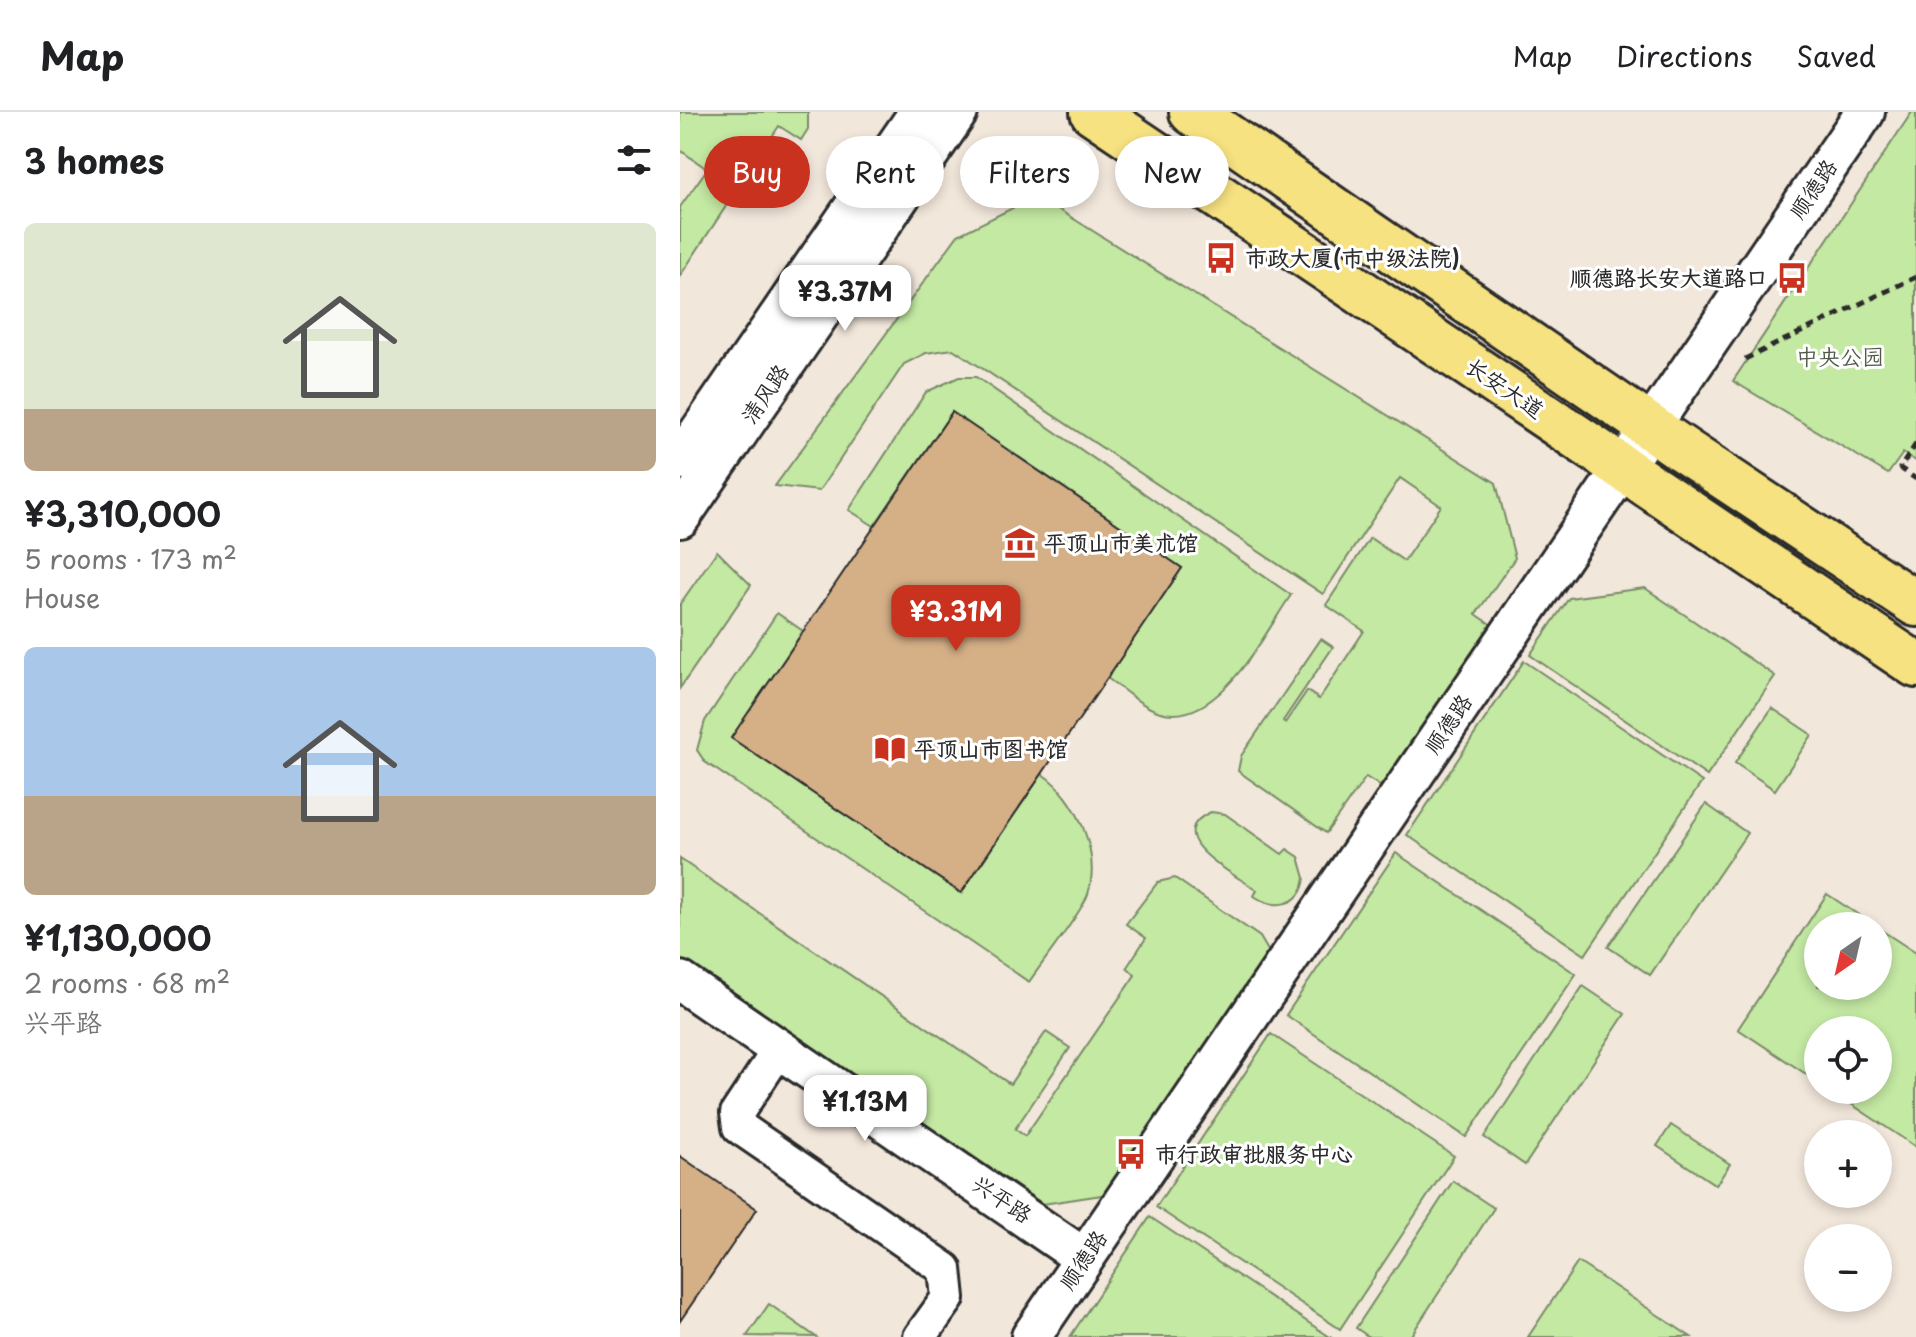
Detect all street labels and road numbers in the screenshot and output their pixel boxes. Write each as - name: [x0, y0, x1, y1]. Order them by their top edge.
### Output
- street label: 顺德路: [1780, 152, 1844, 225]
- street label: 长安大道: [1460, 348, 1552, 425]
- street label: 清风路: [732, 357, 796, 430]
- street label: 顺德路: [1415, 687, 1479, 760]
- street label: 兴平路: [966, 1166, 1039, 1230]
- street label: 顺德路: [1050, 1223, 1114, 1296]

